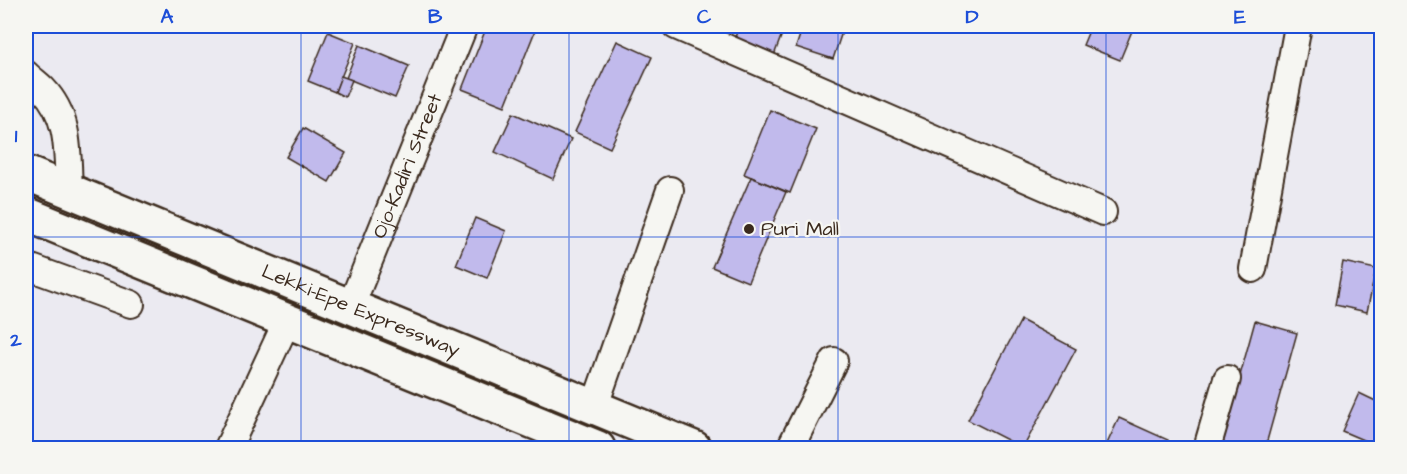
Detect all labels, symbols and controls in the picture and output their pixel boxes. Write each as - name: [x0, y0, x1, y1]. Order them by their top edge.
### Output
- text: A: [161, 3, 174, 31]
- text: B: [428, 3, 443, 31]
- text: C: [697, 3, 712, 31]
- text: D: [966, 3, 979, 31]
- text: E: [1234, 3, 1246, 31]
- street label: Ojo-Kadiri Street: [366, 90, 449, 243]
- text: 1: [15, 122, 18, 150]
- place label: Puri Mall: [761, 215, 839, 243]
- marker: Puri Mall: [742, 222, 756, 236]
- street label: Lekki-Epe Expressway: [257, 257, 464, 365]
- text: 2: [9, 326, 22, 354]

